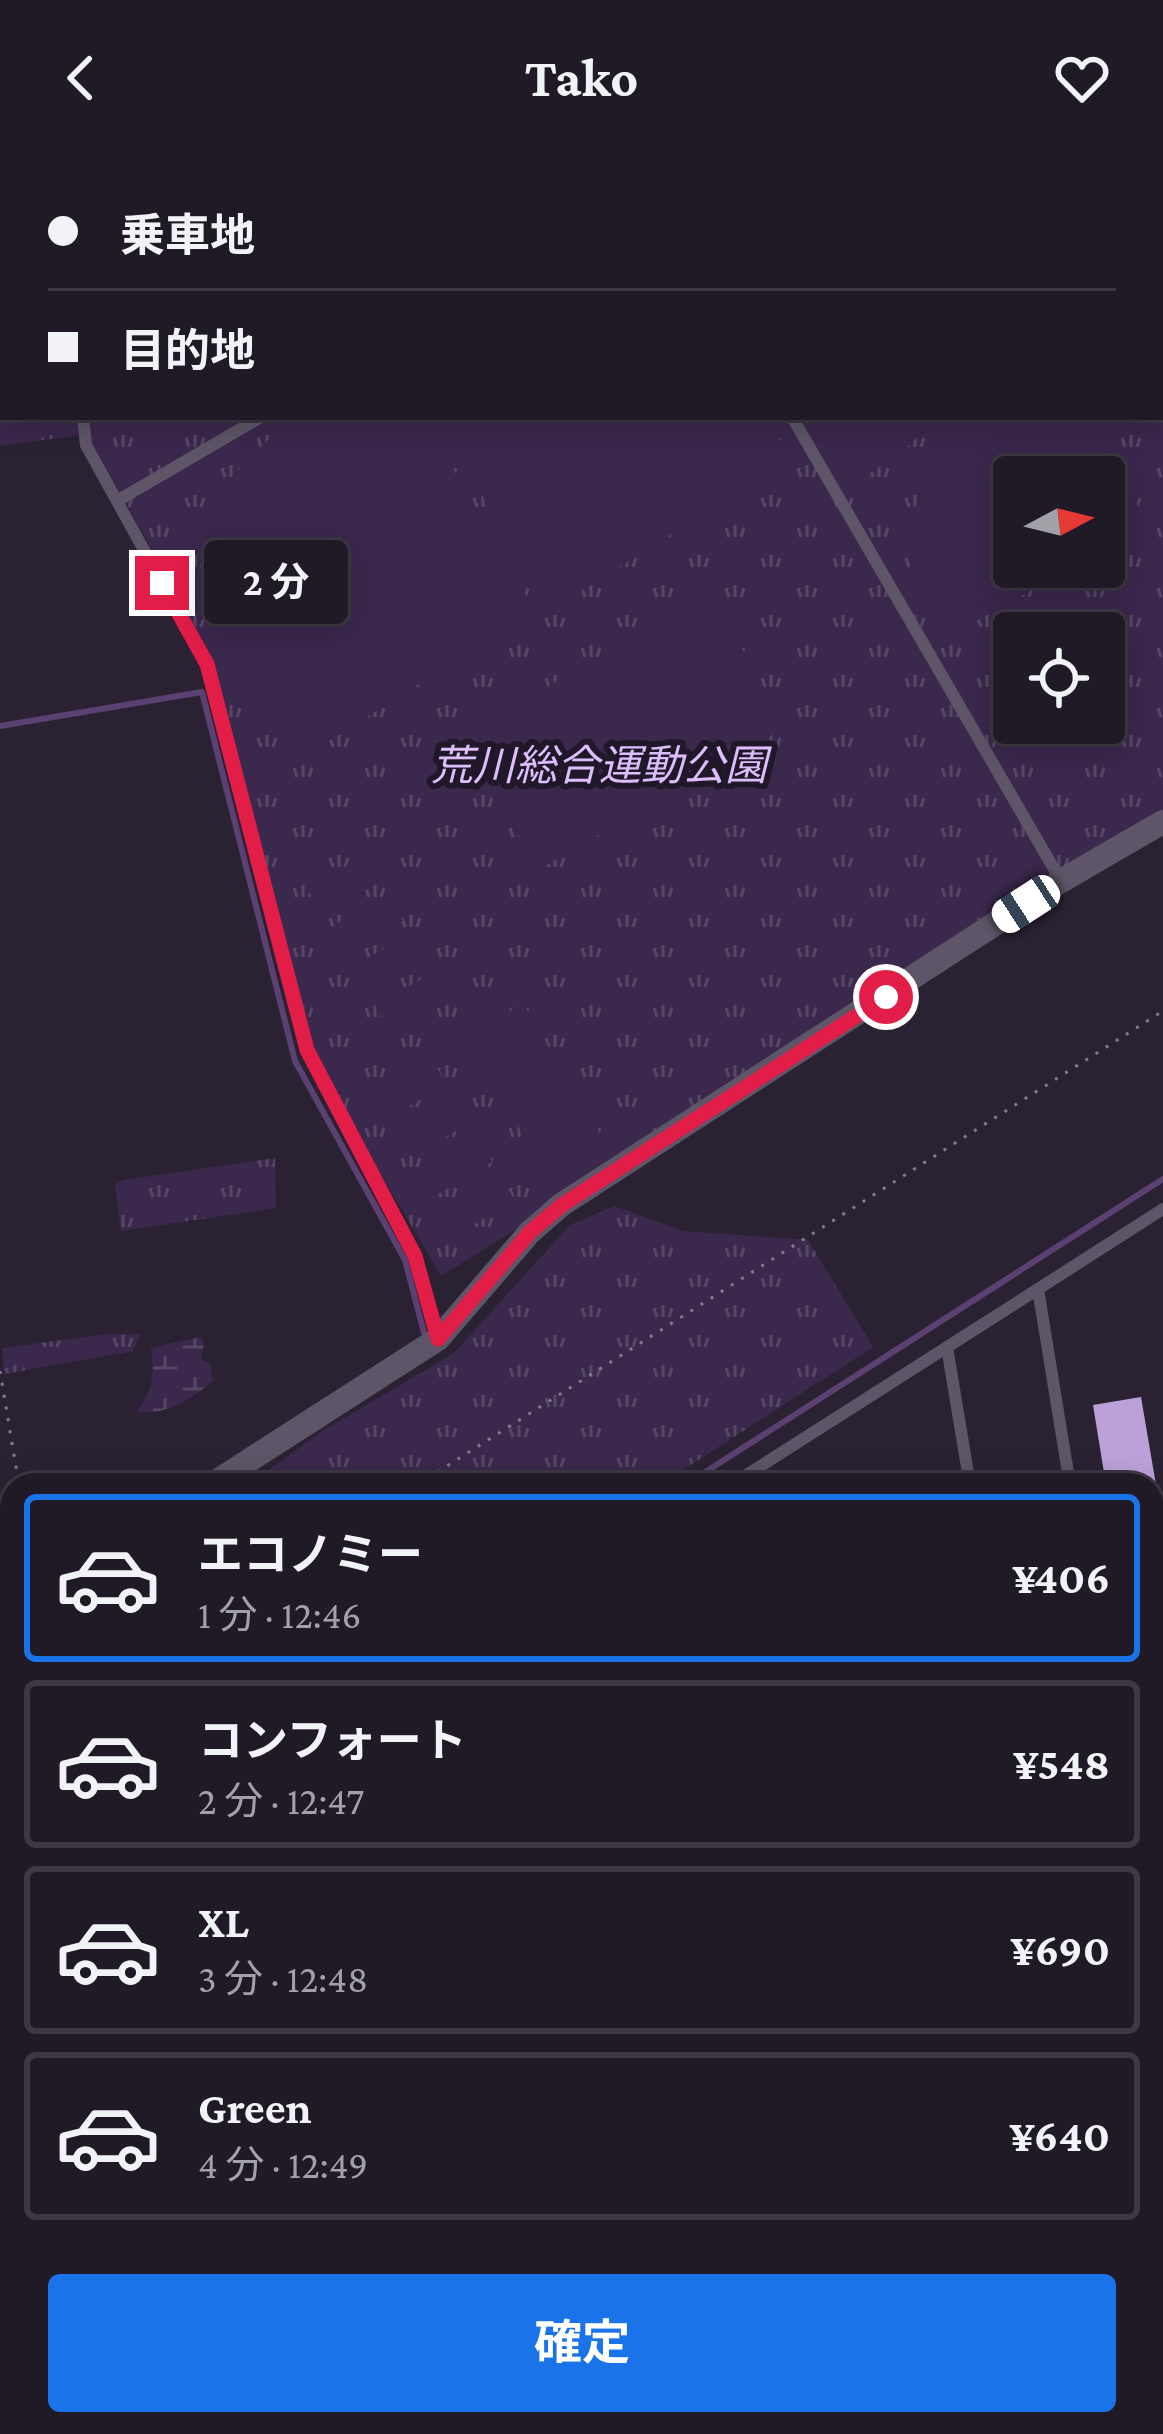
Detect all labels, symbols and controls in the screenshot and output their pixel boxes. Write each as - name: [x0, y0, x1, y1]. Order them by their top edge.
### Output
- icon: back: [48, 45, 114, 111]
- icon: heart: [1049, 45, 1115, 111]
- text: Tako: [525, 48, 638, 108]
- text: 乗車地: [120, 211, 255, 261]
- text: 目的地: [120, 326, 255, 376]
- north arrow: [993, 456, 1125, 588]
- map controls: [993, 456, 1125, 744]
- callout: 2 分: [204, 541, 348, 625]
- route end: [135, 556, 189, 610]
- text: 2 分: [243, 560, 309, 603]
- button: locate: [993, 612, 1125, 744]
- park label: 荒川総合運動公園: [431, 742, 772, 789]
- car: [986, 869, 1066, 939]
- route start: [859, 970, 913, 1024]
- icon: car: [54, 1524, 162, 1632]
- text: エコノミー: [198, 1530, 423, 1580]
- text: ¥406: [1012, 1553, 1110, 1603]
- text: 1 分 · 12:46: [198, 1593, 361, 1636]
- icon: car: [54, 1710, 162, 1818]
- text: コンフォート: [198, 1716, 467, 1766]
- text: ¥548: [1013, 1739, 1110, 1789]
- text: 2 分 · 12:47: [198, 1779, 364, 1822]
- icon: car: [54, 1896, 162, 2004]
- text: XL: [198, 1897, 249, 1947]
- text: ¥690: [1010, 1925, 1110, 1975]
- text: 3 分 · 12:48: [198, 1957, 368, 2000]
- icon: car: [54, 2082, 162, 2190]
- text: Green: [198, 2083, 312, 2133]
- text: ¥640: [1009, 2111, 1110, 2161]
- text: 4 分 · 12:49: [198, 2143, 368, 2186]
- button: 確定: [48, 2274, 1116, 2412]

